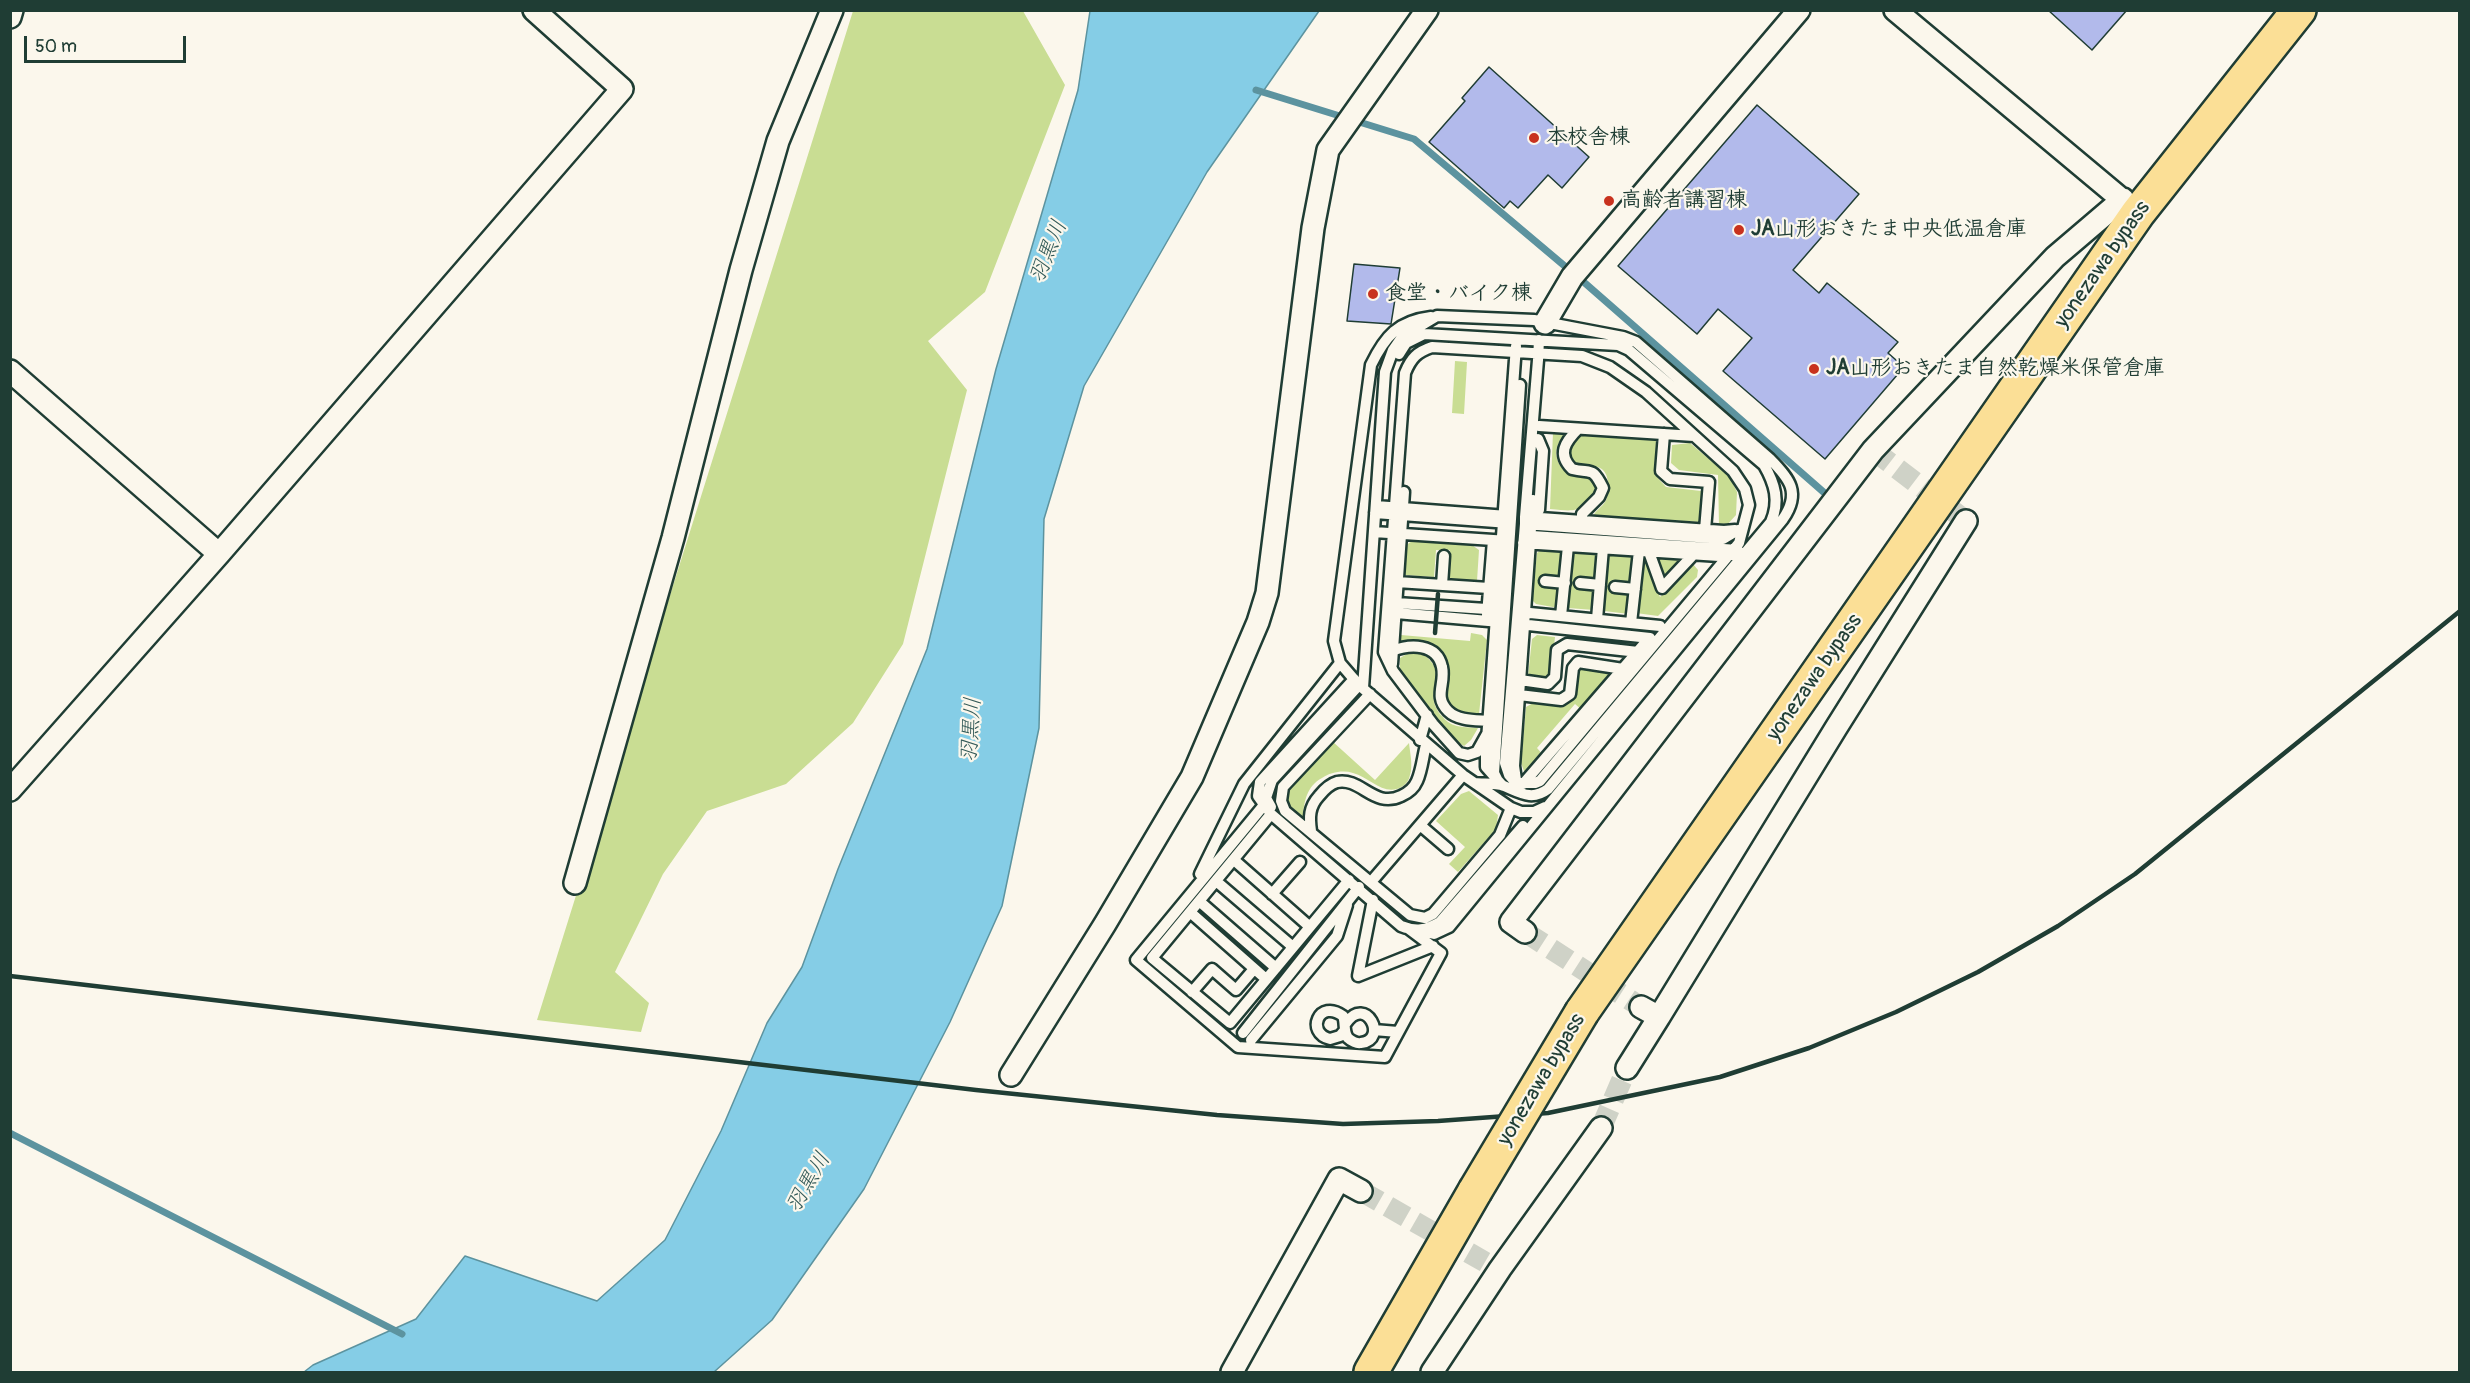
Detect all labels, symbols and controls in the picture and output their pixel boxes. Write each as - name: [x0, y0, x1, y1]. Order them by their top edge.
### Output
- scale bar: [27, 24, 189, 62]
- text: 50 m: [35, 35, 77, 58]
- place label: 本校舎棟: [1546, 125, 1630, 151]
- marker: 本校舎棟: [1527, 131, 1541, 145]
- place label: 高齢者講習棟: [1621, 188, 1747, 214]
- marker: 高齢者講習棟: [1602, 194, 1616, 208]
- street label: yonezawa bypass: [2050, 197, 2156, 333]
- water label: 羽黒川: [1024, 216, 1074, 288]
- place label: JA山形おきたま中央低温倉庫: [1751, 217, 2027, 243]
- marker: JA山形おきたま中央低温倉庫: [1732, 223, 1746, 237]
- place label: 食堂・バイク棟: [1385, 281, 1532, 307]
- marker: 食堂・バイク棟: [1366, 287, 1380, 301]
- place label: JA山形おきたま自然乾燥米保管倉庫: [1826, 356, 2165, 382]
- marker: JA山形おきたま自然乾燥米保管倉庫: [1807, 362, 1821, 376]
- street label: yonezawa bypass: [1762, 610, 1868, 746]
- water label: 羽黒川: [957, 696, 987, 764]
- street label: yonezawa bypass: [1493, 1010, 1591, 1150]
- water label: 羽黒川: [781, 1148, 837, 1218]

